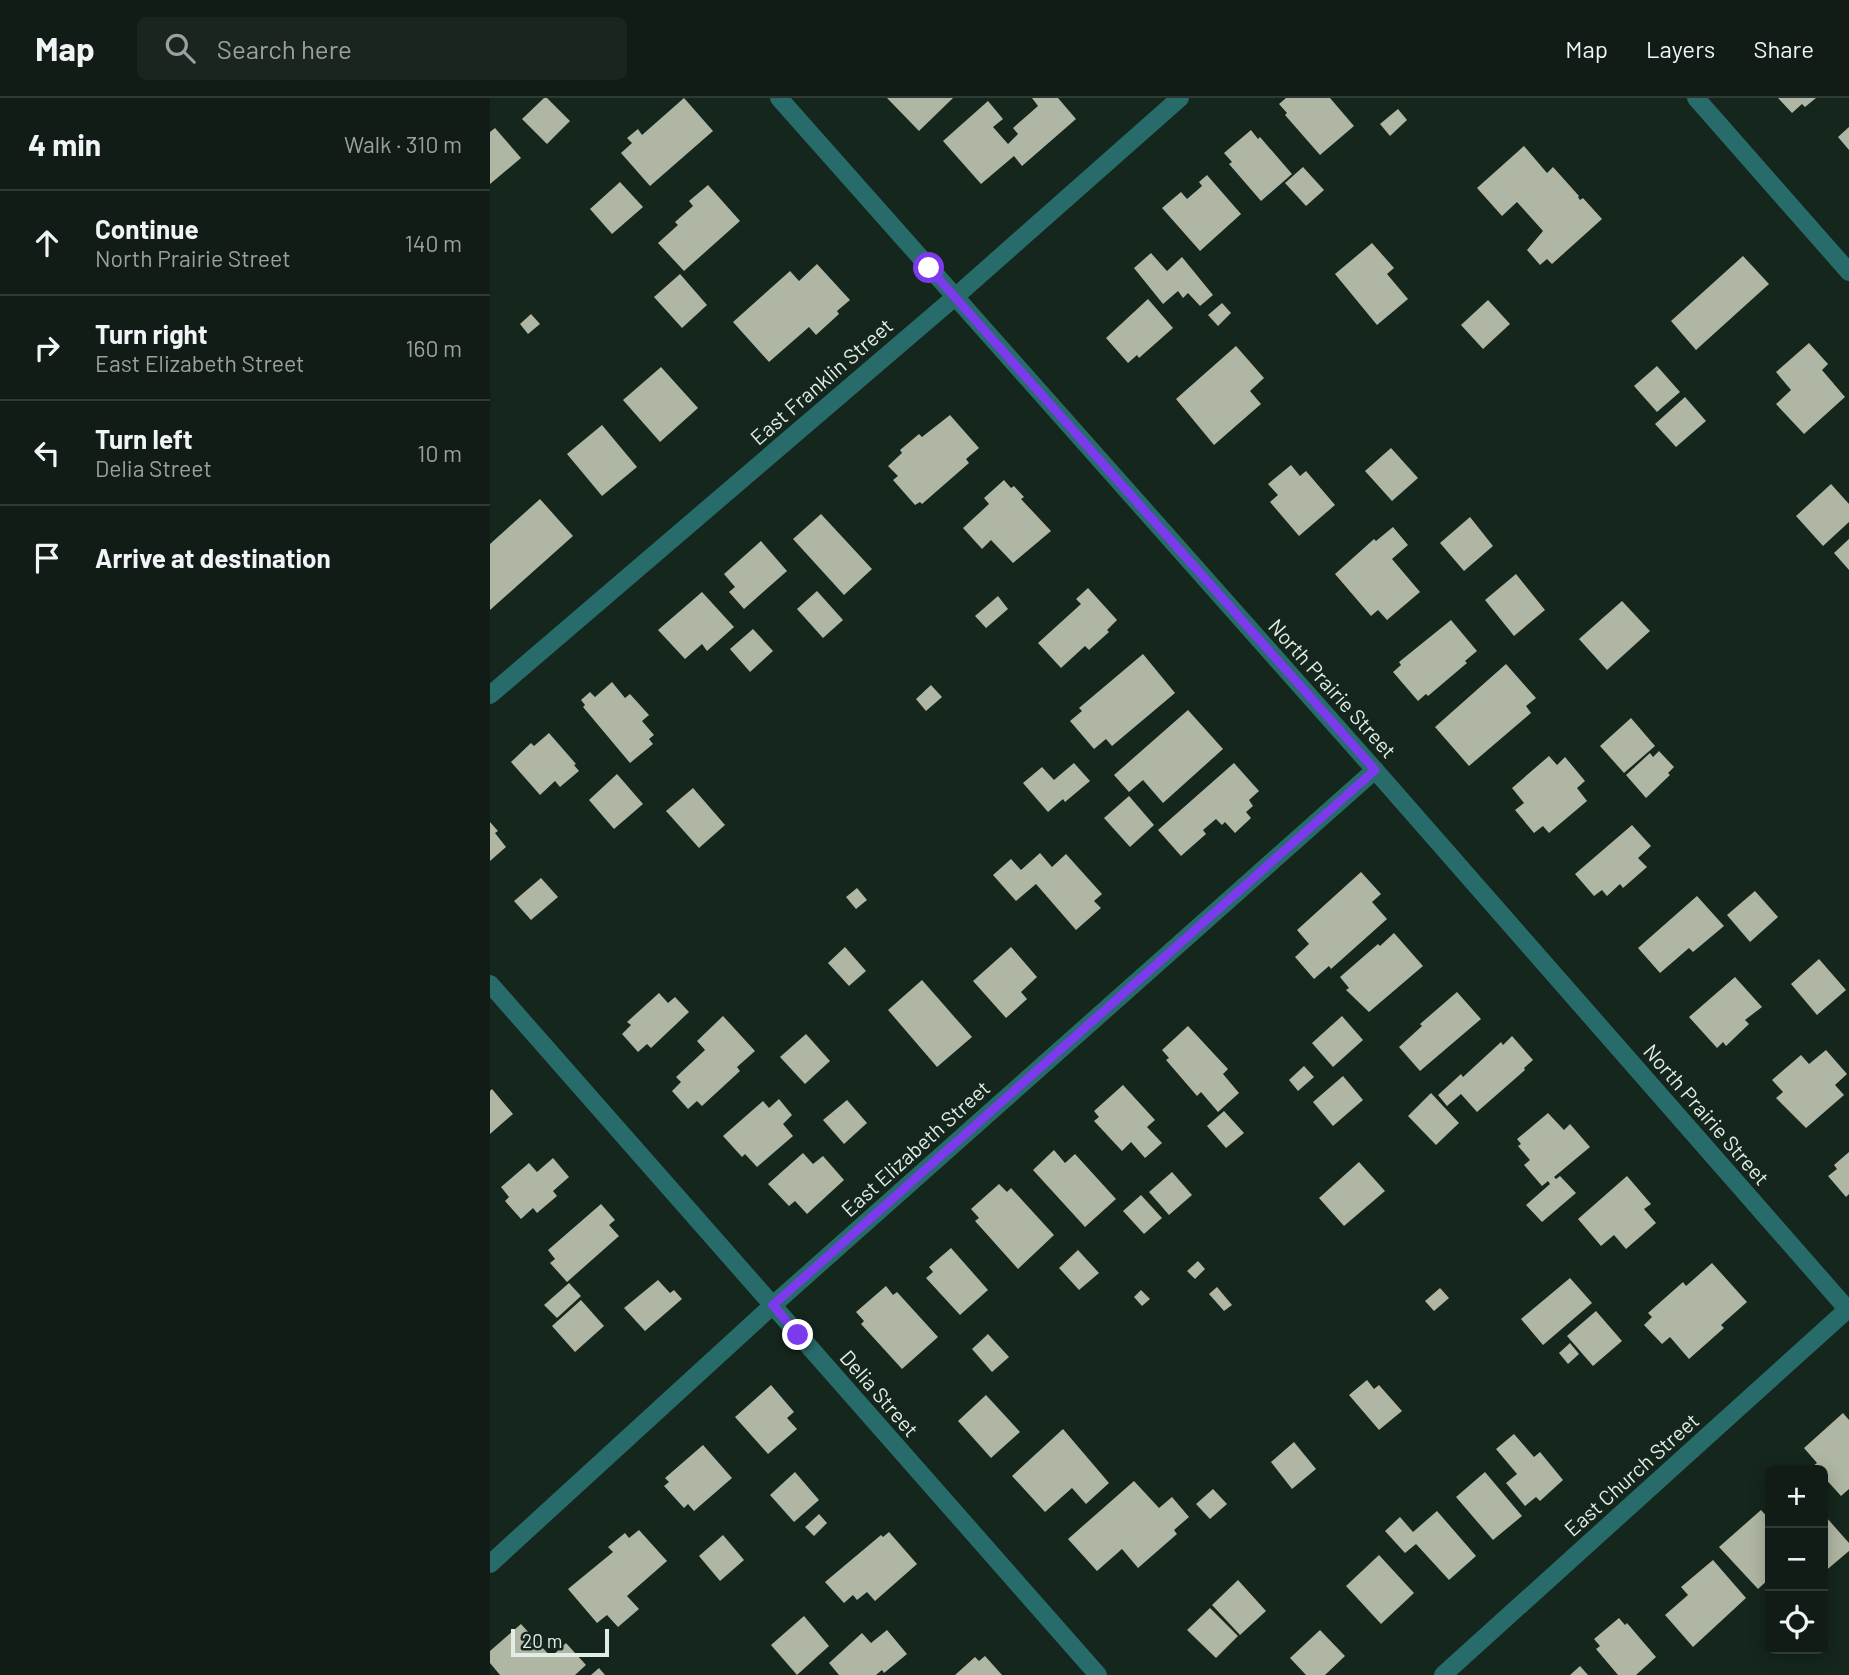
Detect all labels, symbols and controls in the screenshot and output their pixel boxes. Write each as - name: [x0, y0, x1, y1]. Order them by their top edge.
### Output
- search box: [137, 17, 627, 80]
- text: Map: [35, 28, 95, 68]
- icon: search: [161, 29, 199, 67]
- text: Search here: [217, 33, 352, 64]
- text: Map: [1565, 34, 1608, 63]
- text: Layers: [1646, 34, 1715, 63]
- text: Share: [1753, 34, 1814, 63]
- text: 4 min: [28, 126, 101, 162]
- text: Walk · 310 m: [344, 130, 462, 158]
- text: Continue: [95, 213, 199, 244]
- icon: ahead: [28, 224, 66, 262]
- text: 140 m: [405, 229, 462, 257]
- text: North Prairie Street: [95, 244, 291, 272]
- route start: [913, 252, 944, 283]
- street label: East Franklin Street: [745, 312, 897, 450]
- text: Turn right: [95, 318, 208, 349]
- icon: right: [28, 329, 66, 367]
- text: 160 m: [405, 334, 462, 362]
- text: East Elizabeth Street: [95, 349, 304, 377]
- text: Turn left: [95, 423, 193, 454]
- icon: left: [28, 434, 66, 472]
- text: 10 m: [417, 439, 462, 467]
- text: Delia Street: [95, 454, 212, 482]
- icon: arrive: [28, 539, 66, 577]
- text: Arrive at destination: [95, 542, 331, 573]
- street label: North Prairie Street: [1264, 613, 1402, 763]
- street label: North Prairie Street: [1639, 1038, 1775, 1190]
- street label: East Elizabeth Street: [836, 1075, 994, 1221]
- route end: [782, 1319, 813, 1350]
- street label: Delia Street: [836, 1345, 924, 1441]
- street label: East Church Street: [1559, 1407, 1703, 1541]
- map controls: [1765, 1465, 1828, 1654]
- button: +: [1765, 1465, 1828, 1528]
- button: −: [1765, 1528, 1828, 1591]
- button: locate: [1765, 1591, 1828, 1654]
- scale bar: [511, 1626, 609, 1658]
- text: 20 m: [522, 1629, 562, 1652]

